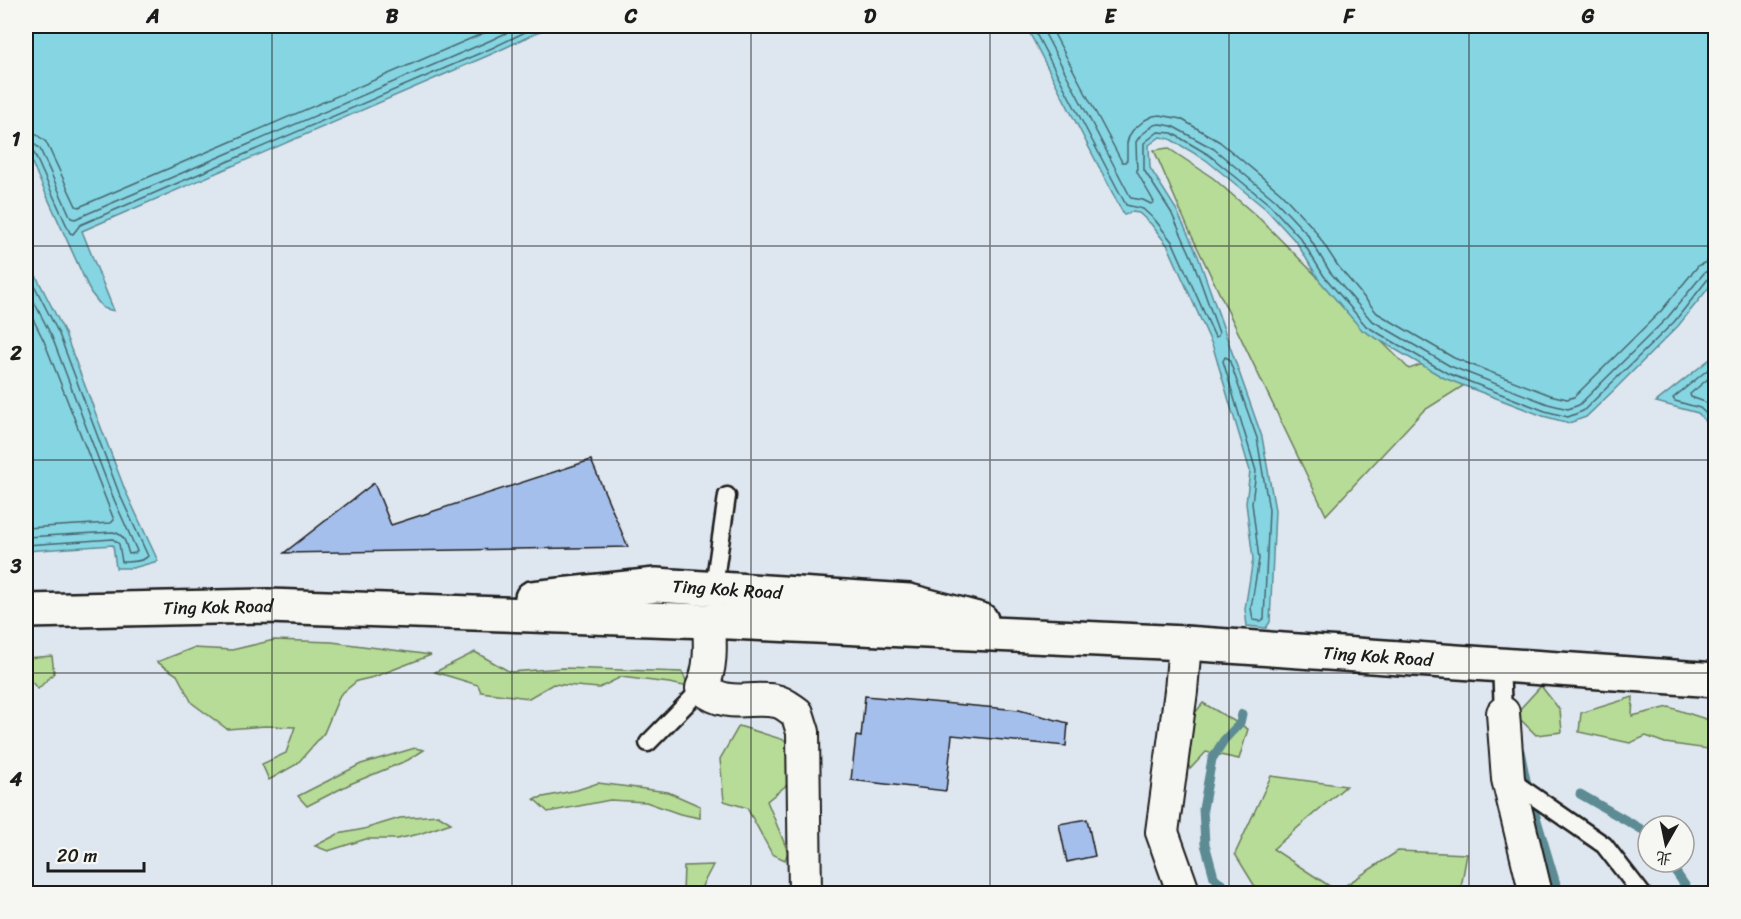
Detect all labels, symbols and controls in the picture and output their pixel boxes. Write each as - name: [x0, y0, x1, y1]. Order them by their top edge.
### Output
- text: A: [145, 0, 160, 34]
- text: B: [386, 0, 399, 34]
- text: C: [624, 0, 638, 34]
- text: D: [864, 0, 877, 34]
- text: E: [1104, 0, 1117, 34]
- text: F: [1343, 0, 1356, 34]
- text: G: [1581, 0, 1595, 34]
- text: 1: [12, 122, 21, 157]
- text: 2: [9, 336, 22, 371]
- text: 3: [10, 549, 22, 584]
- street label: Ting Kok Road: [671, 570, 785, 609]
- street label: Ting Kok Road: [163, 590, 275, 624]
- street label: Ting Kok Road: [1322, 637, 1435, 676]
- text: 4: [9, 762, 23, 797]
- north arrow: [1636, 814, 1696, 874]
- scale bar: [48, 835, 144, 873]
- text: 20 m: [57, 840, 97, 872]
- text: 北: [1654, 843, 1674, 874]

